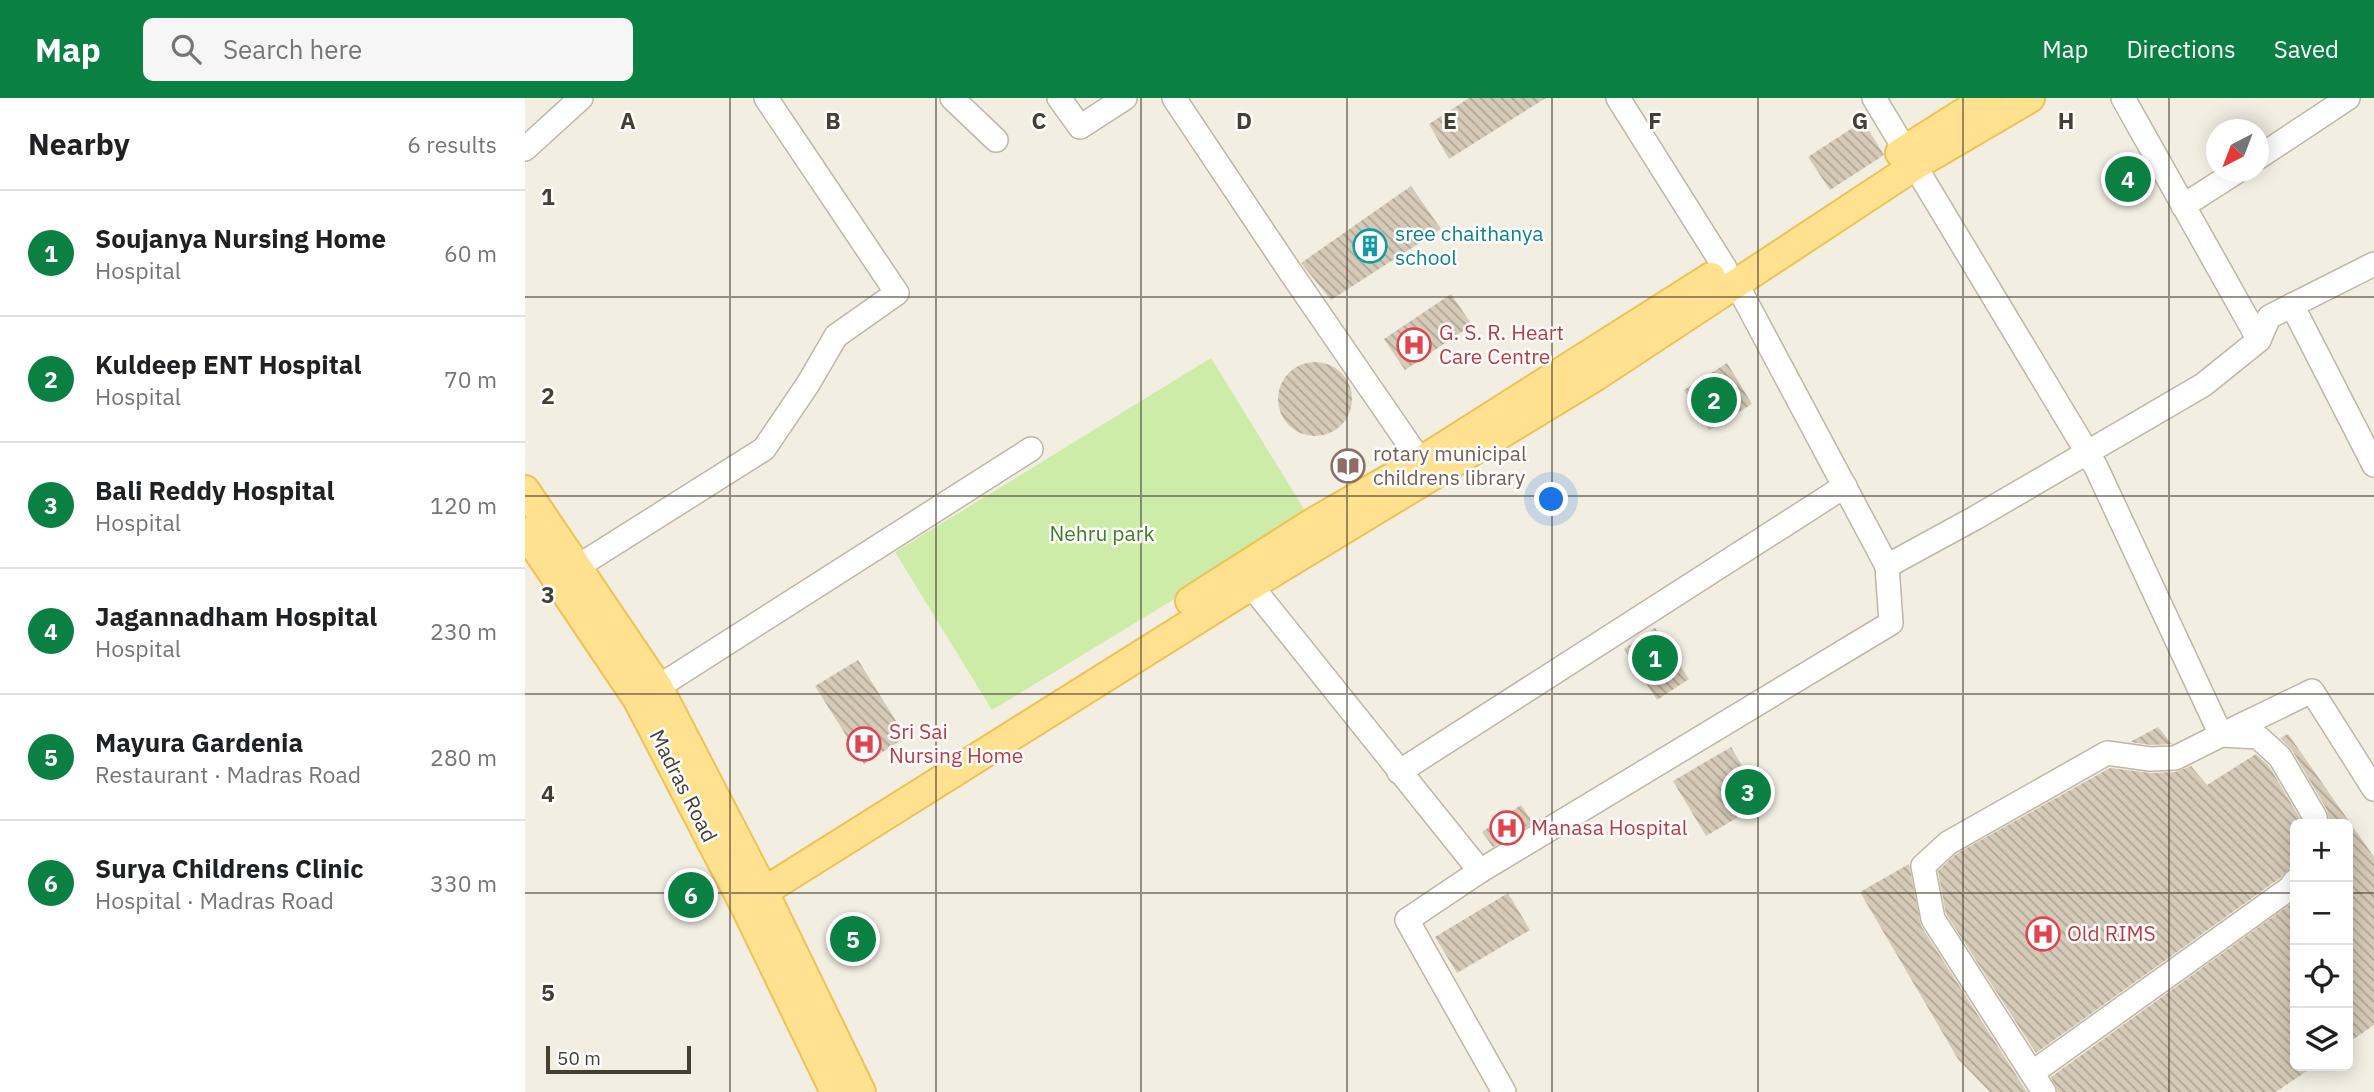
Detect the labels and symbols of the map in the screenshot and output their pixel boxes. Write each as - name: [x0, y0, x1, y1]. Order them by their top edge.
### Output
- text: A: [620, 105, 636, 135]
- text: B: [825, 105, 841, 135]
- text: C: [1032, 105, 1047, 135]
- text: D: [1236, 105, 1252, 135]
- text: E: [1443, 105, 1457, 135]
- text: F: [1648, 105, 1662, 135]
- text: G: [1852, 105, 1868, 135]
- text: H: [2058, 105, 2074, 135]
- north arrow: [2206, 119, 2269, 182]
- pin: 4: [2105, 153, 2151, 205]
- text: 1: [541, 181, 555, 211]
- place label: sree chaithanya school: [1395, 219, 1543, 271]
- building icon: sree chaithanya school: [1351, 227, 1389, 265]
- place label: G. S. R. Heart Care Centre: [1439, 318, 1564, 370]
- hospital icon: G. S. R. Heart Care Centre: [1395, 326, 1433, 364]
- pin: 2: [1691, 374, 1737, 426]
- text: 2: [541, 380, 555, 410]
- place label: rotary municipal childrens library: [1373, 439, 1527, 491]
- library icon: rotary municipal childrens library: [1329, 447, 1367, 485]
- your location: [1534, 482, 1568, 516]
- park label: Nehru park: [1049, 519, 1155, 547]
- text: 3: [541, 579, 555, 609]
- pin: 1: [1632, 632, 1678, 684]
- place label: Sri Sai Nursing Home: [889, 717, 1023, 769]
- street label: Madras Road: [644, 725, 724, 847]
- hospital icon: Sri Sai Nursing Home: [845, 725, 883, 763]
- pin: 3: [1725, 766, 1771, 818]
- text: 4: [541, 778, 555, 808]
- hospital icon: Manasa Hospital: [1488, 809, 1526, 847]
- place label: Manasa Hospital: [1531, 813, 1688, 841]
- pin: 6: [668, 869, 714, 921]
- pin: 5: [830, 913, 876, 965]
- hospital icon: Old RIMS: [2024, 915, 2062, 953]
- place label: Old RIMS: [2067, 919, 2156, 947]
- text: 5: [541, 977, 555, 1007]
- scale bar: [546, 1043, 691, 1075]

